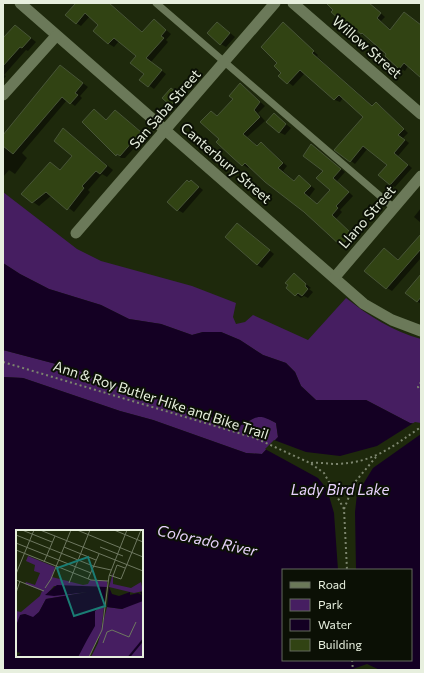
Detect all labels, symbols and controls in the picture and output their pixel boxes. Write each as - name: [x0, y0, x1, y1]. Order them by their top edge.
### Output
- street label: Willow Street: [329, 12, 406, 82]
- street label: San Saba Street: [126, 65, 204, 152]
- street label: Canterbury Street: [177, 119, 275, 207]
- street label: Llano Street: [335, 182, 399, 252]
- street label: Ann & Roy Butler Hike and Bike Trail: [51, 357, 271, 442]
- water label: Lady Bird Lake: [291, 480, 389, 498]
- water label: Colorado River: [156, 521, 260, 560]
- inset map: [16, 530, 143, 657]
- legend: [282, 569, 412, 661]
- text: Road: [318, 577, 346, 591]
- text: Park: [318, 597, 344, 611]
- text: Water: [318, 617, 352, 631]
- text: Building: [318, 637, 362, 651]

